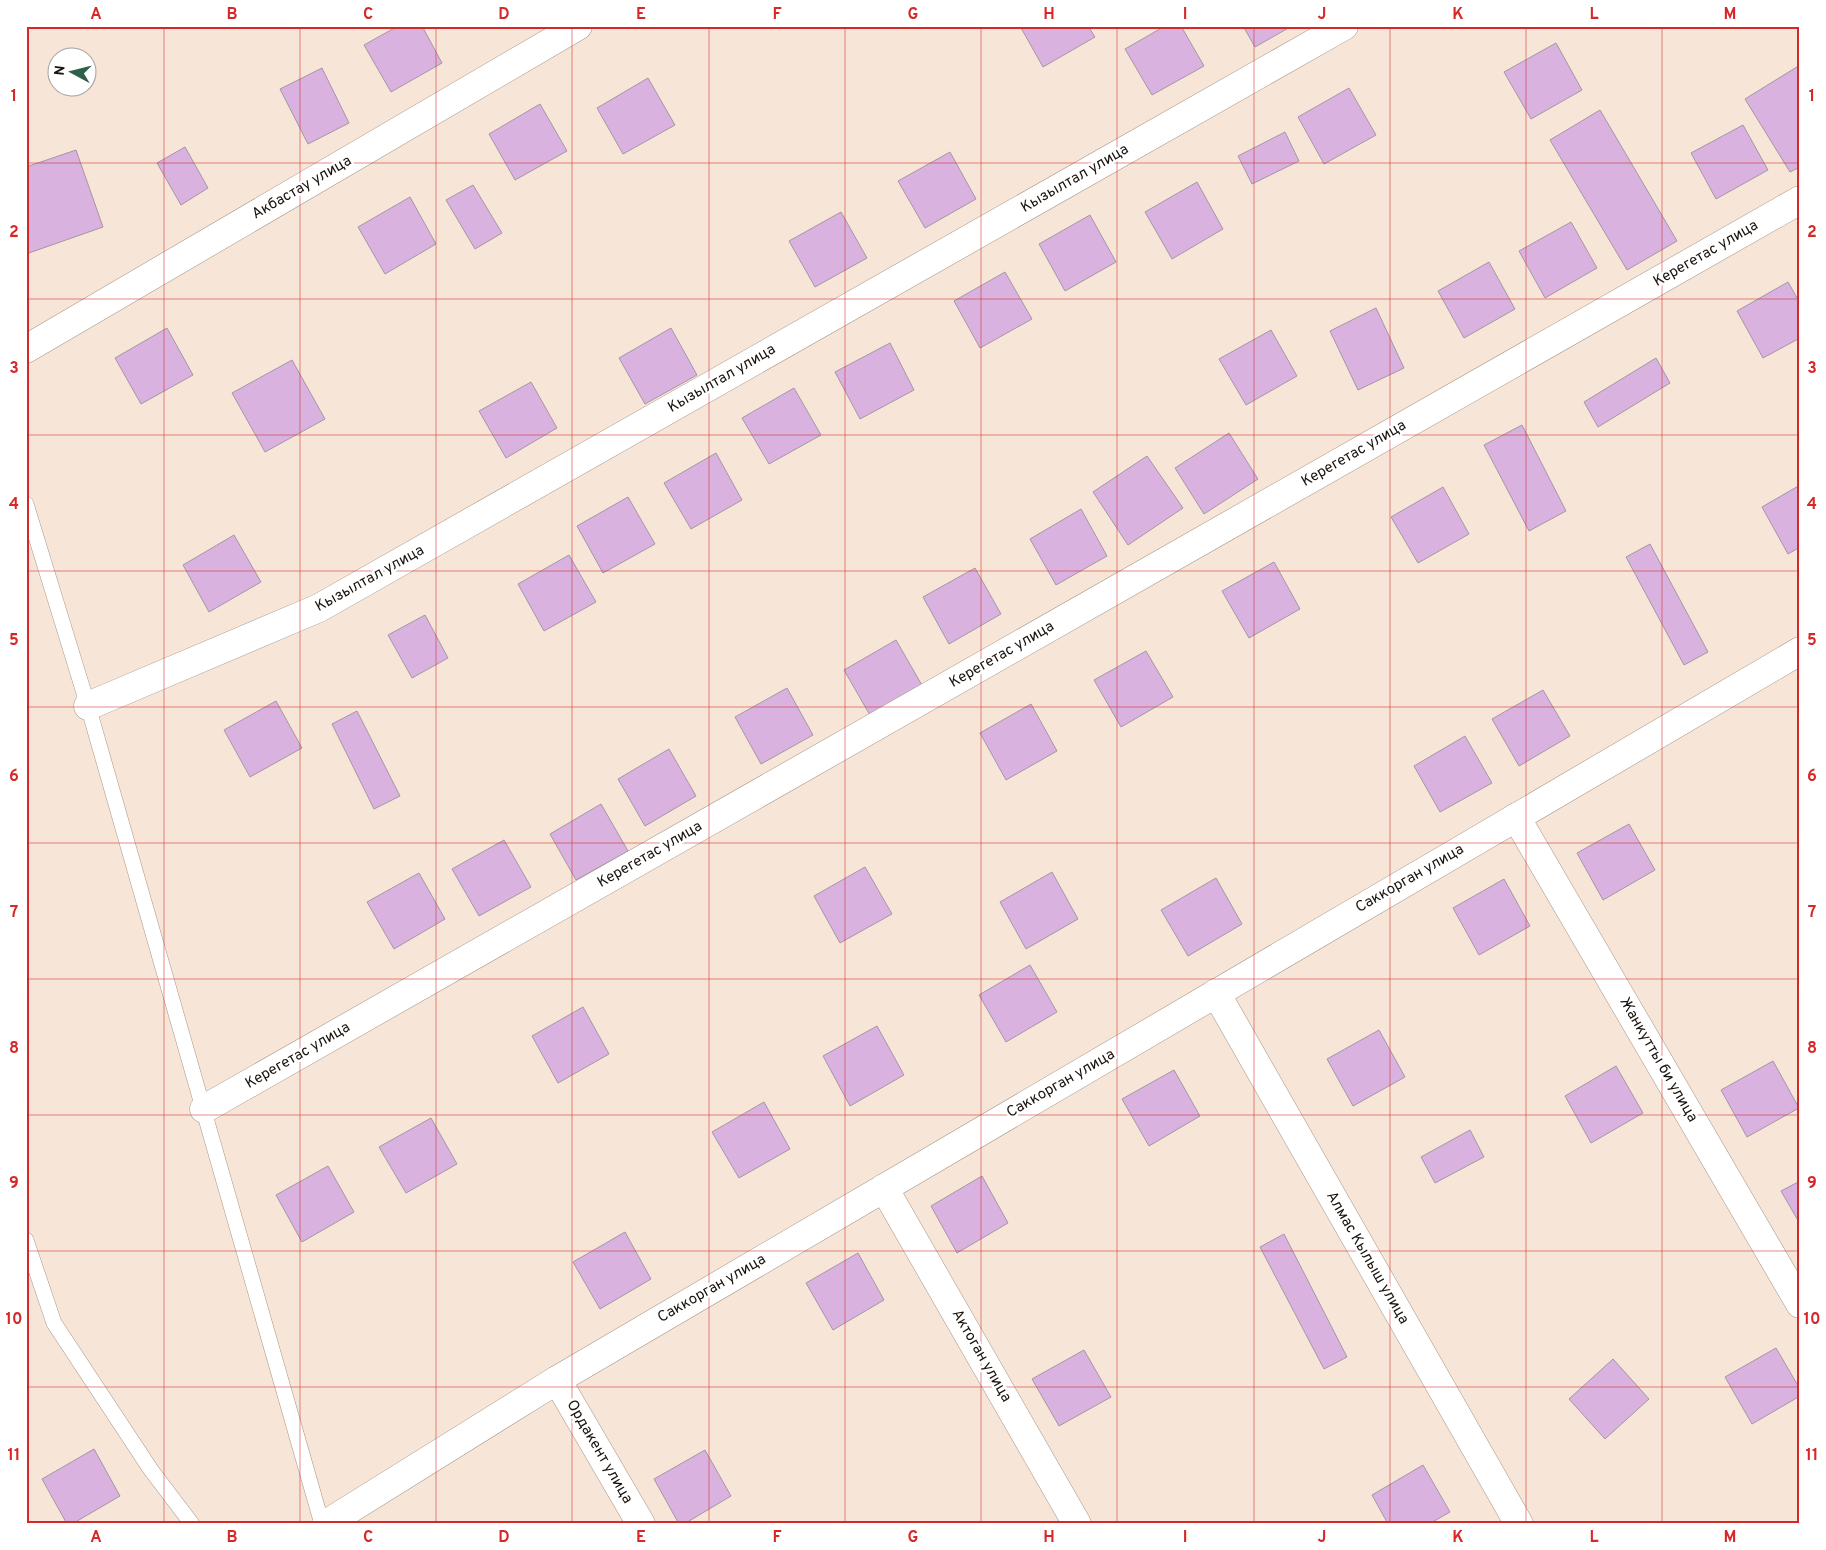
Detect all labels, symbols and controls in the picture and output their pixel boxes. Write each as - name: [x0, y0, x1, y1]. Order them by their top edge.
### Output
- text: A: [90, 5, 102, 25]
- text: B: [226, 5, 238, 25]
- text: C: [363, 5, 373, 25]
- text: D: [498, 5, 510, 25]
- text: E: [636, 5, 646, 25]
- text: F: [772, 5, 782, 25]
- text: G: [908, 5, 918, 25]
- text: H: [1043, 5, 1055, 25]
- text: I: [1183, 5, 1187, 25]
- text: J: [1318, 5, 1326, 25]
- text: K: [1452, 5, 1464, 25]
- text: L: [1589, 5, 1599, 25]
- text: M: [1724, 5, 1736, 25]
- north arrow: [48, 48, 98, 98]
- text: N: [52, 65, 70, 77]
- text: 1: [11, 87, 17, 107]
- text: 1: [1809, 87, 1815, 107]
- street label: Кызылтал улица: [1018, 140, 1132, 218]
- street label: Акбастау улица: [249, 152, 355, 224]
- street label: Керегетас улица: [1650, 216, 1762, 292]
- text: 2: [9, 223, 19, 243]
- text: 2: [1807, 223, 1817, 243]
- street label: Кызылтал улица: [665, 340, 779, 418]
- text: 3: [9, 359, 19, 379]
- text: 3: [1807, 359, 1817, 379]
- street label: Керегетас улица: [1298, 416, 1410, 492]
- text: 4: [9, 495, 19, 515]
- text: 4: [1807, 495, 1817, 515]
- street label: Кызылтал улица: [312, 541, 428, 617]
- street label: Керегетас улица: [946, 617, 1058, 693]
- text: 5: [9, 631, 19, 651]
- text: 5: [1807, 631, 1817, 651]
- text: 6: [9, 767, 19, 787]
- text: 6: [1807, 767, 1817, 787]
- street label: Керегетас улица: [594, 817, 706, 893]
- street label: Саккорган улица: [1353, 840, 1467, 918]
- text: 7: [10, 903, 18, 923]
- text: 7: [1808, 903, 1816, 923]
- street label: Жанкутты би улица: [1615, 994, 1701, 1126]
- street label: Керегетас улица: [242, 1018, 354, 1094]
- text: 8: [9, 1039, 19, 1059]
- text: 8: [1807, 1039, 1817, 1059]
- street label: Саккорган улица: [1004, 1045, 1118, 1123]
- text: 9: [9, 1174, 19, 1194]
- text: 9: [1807, 1174, 1817, 1194]
- street label: Алмас Кылыш улица: [1321, 1188, 1413, 1328]
- street label: Саккорган улица: [655, 1250, 769, 1328]
- street label: Актоган улица: [947, 1306, 1015, 1406]
- text: 10: [6, 1310, 22, 1330]
- text: 10: [1804, 1310, 1820, 1330]
- street label: Ордакент улица: [562, 1397, 636, 1507]
- text: 11: [8, 1446, 20, 1466]
- text: 11: [1806, 1446, 1818, 1466]
- text: A: [90, 1528, 102, 1548]
- text: B: [226, 1528, 238, 1548]
- text: C: [363, 1528, 373, 1548]
- text: D: [498, 1528, 510, 1548]
- text: E: [636, 1528, 646, 1548]
- text: F: [772, 1528, 782, 1548]
- text: G: [908, 1528, 918, 1548]
- text: H: [1043, 1528, 1055, 1548]
- text: I: [1183, 1528, 1187, 1548]
- text: J: [1318, 1528, 1326, 1548]
- text: K: [1452, 1528, 1464, 1548]
- text: L: [1589, 1528, 1599, 1548]
- text: M: [1724, 1528, 1736, 1548]

